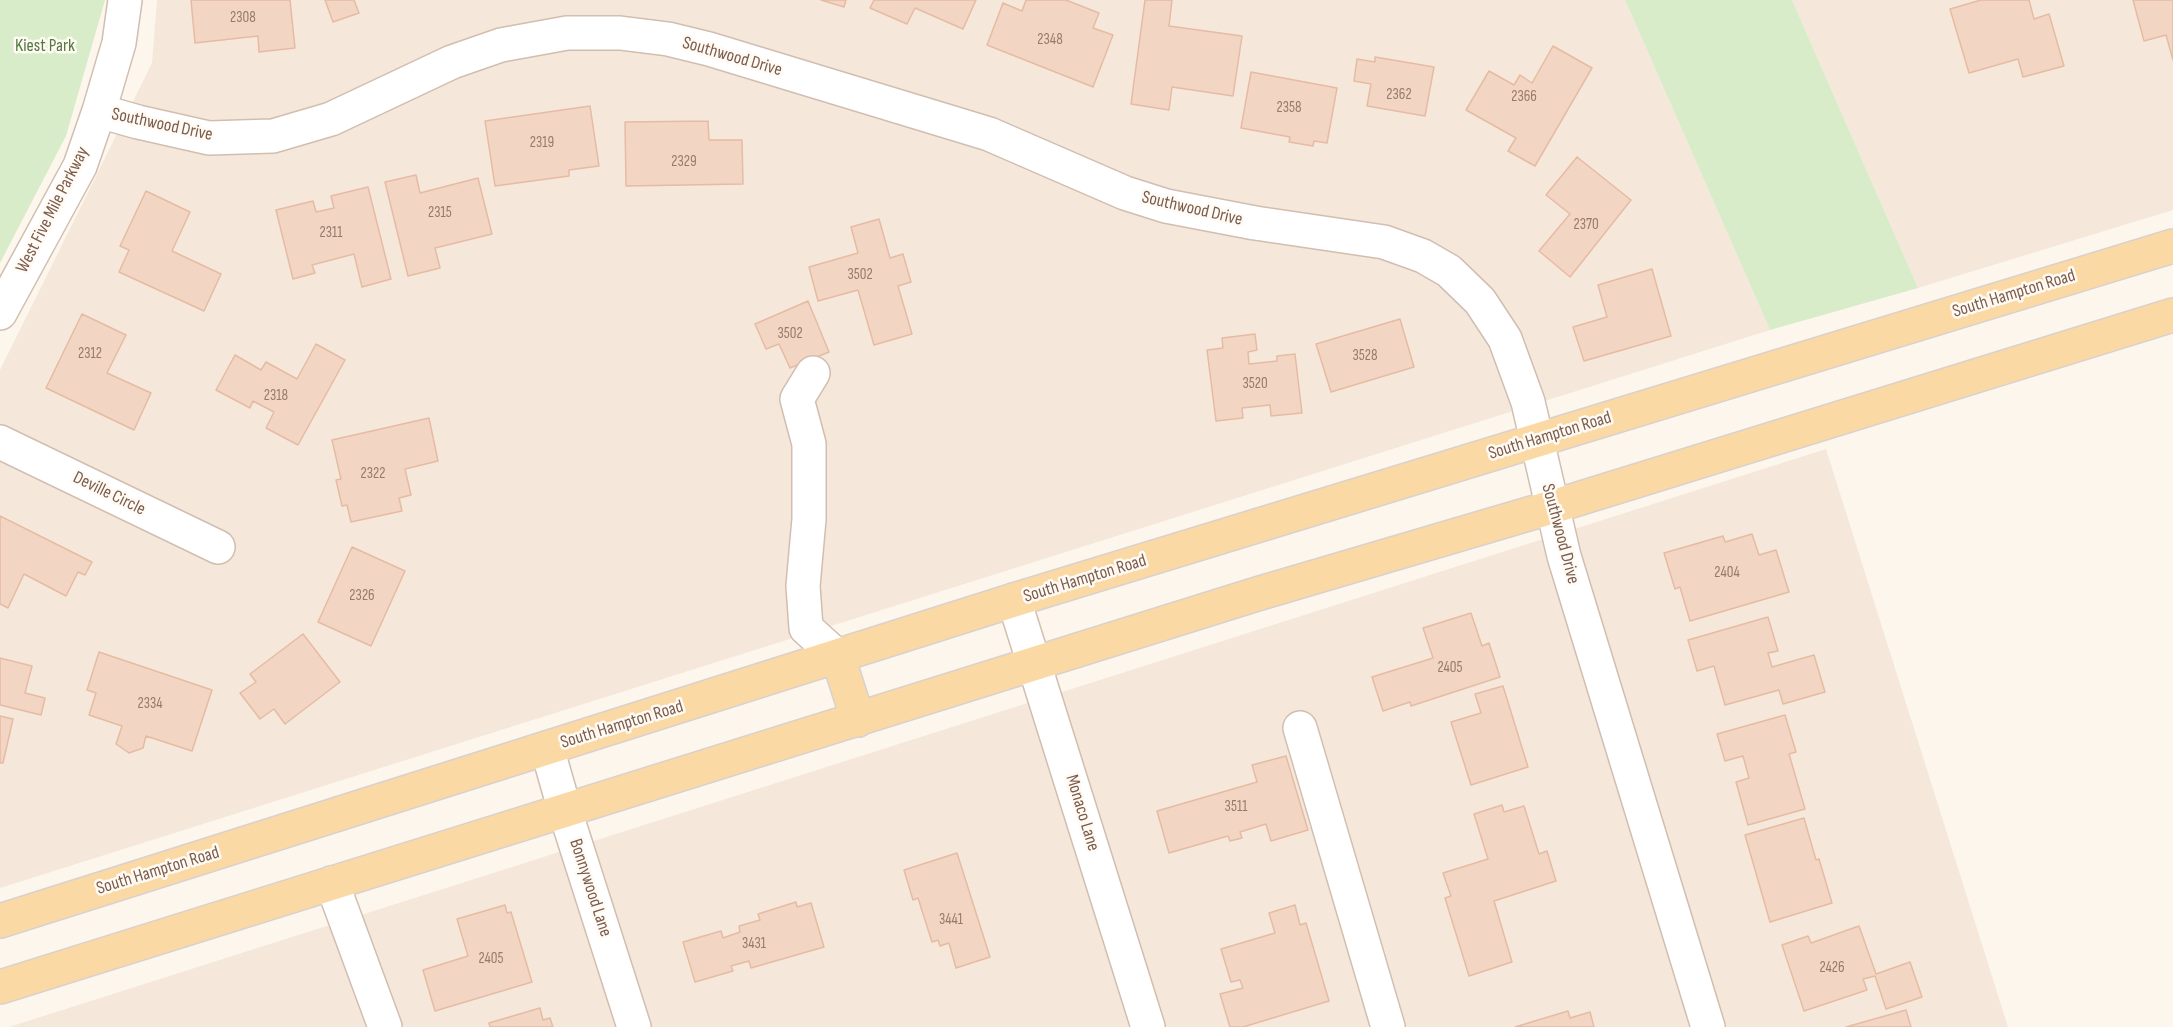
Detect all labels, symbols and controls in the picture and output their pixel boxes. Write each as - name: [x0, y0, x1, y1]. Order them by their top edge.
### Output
- house number: 2308: [230, 9, 256, 27]
- house number: 2348: [1037, 31, 1063, 49]
- street label: Southwood Drive: [680, 32, 784, 82]
- park label: Kiest Park: [15, 35, 75, 57]
- house number: 2362: [1386, 86, 1412, 104]
- house number: 2366: [1511, 88, 1537, 106]
- house number: 2358: [1276, 99, 1302, 117]
- street label: Southwood Drive: [110, 104, 214, 146]
- house number: 2319: [530, 134, 554, 152]
- street label: West Five Mile Parkway: [12, 143, 94, 277]
- house number: 2329: [671, 153, 697, 171]
- street label: Southwood Drive: [1140, 187, 1244, 231]
- house number: 2315: [428, 204, 452, 222]
- house number: 2370: [1573, 216, 1599, 234]
- house number: 2311: [320, 224, 342, 242]
- street label: South Hampton Road: [1950, 265, 2078, 323]
- house number: 3502: [847, 266, 873, 284]
- house number: 3502: [777, 325, 803, 343]
- house number: 2312: [78, 345, 102, 363]
- house number: 3528: [1352, 347, 1378, 365]
- house number: 3520: [1242, 375, 1268, 393]
- house number: 2318: [264, 387, 288, 405]
- street label: South Hampton Road: [1486, 407, 1614, 465]
- house number: 2322: [361, 465, 385, 483]
- street label: Deville Circle: [69, 467, 149, 521]
- street label: Southwood Drive: [1536, 482, 1584, 586]
- street label: South Hampton Road: [1021, 550, 1149, 608]
- house number: 2404: [1714, 564, 1740, 582]
- house number: 2326: [349, 587, 375, 605]
- house number: 2405: [1437, 659, 1463, 677]
- house number: 2334: [137, 695, 163, 713]
- street label: South Hampton Road: [558, 696, 686, 754]
- street label: Monaco Lane: [1060, 772, 1104, 854]
- house number: 3511: [1225, 798, 1247, 816]
- street label: Bonnywood Lane: [564, 836, 616, 940]
- street label: South Hampton Road: [94, 842, 222, 900]
- house number: 3441: [939, 911, 963, 929]
- house number: 3431: [742, 935, 766, 953]
- house number: 2405: [478, 950, 504, 968]
- house number: 2426: [1819, 959, 1845, 977]

